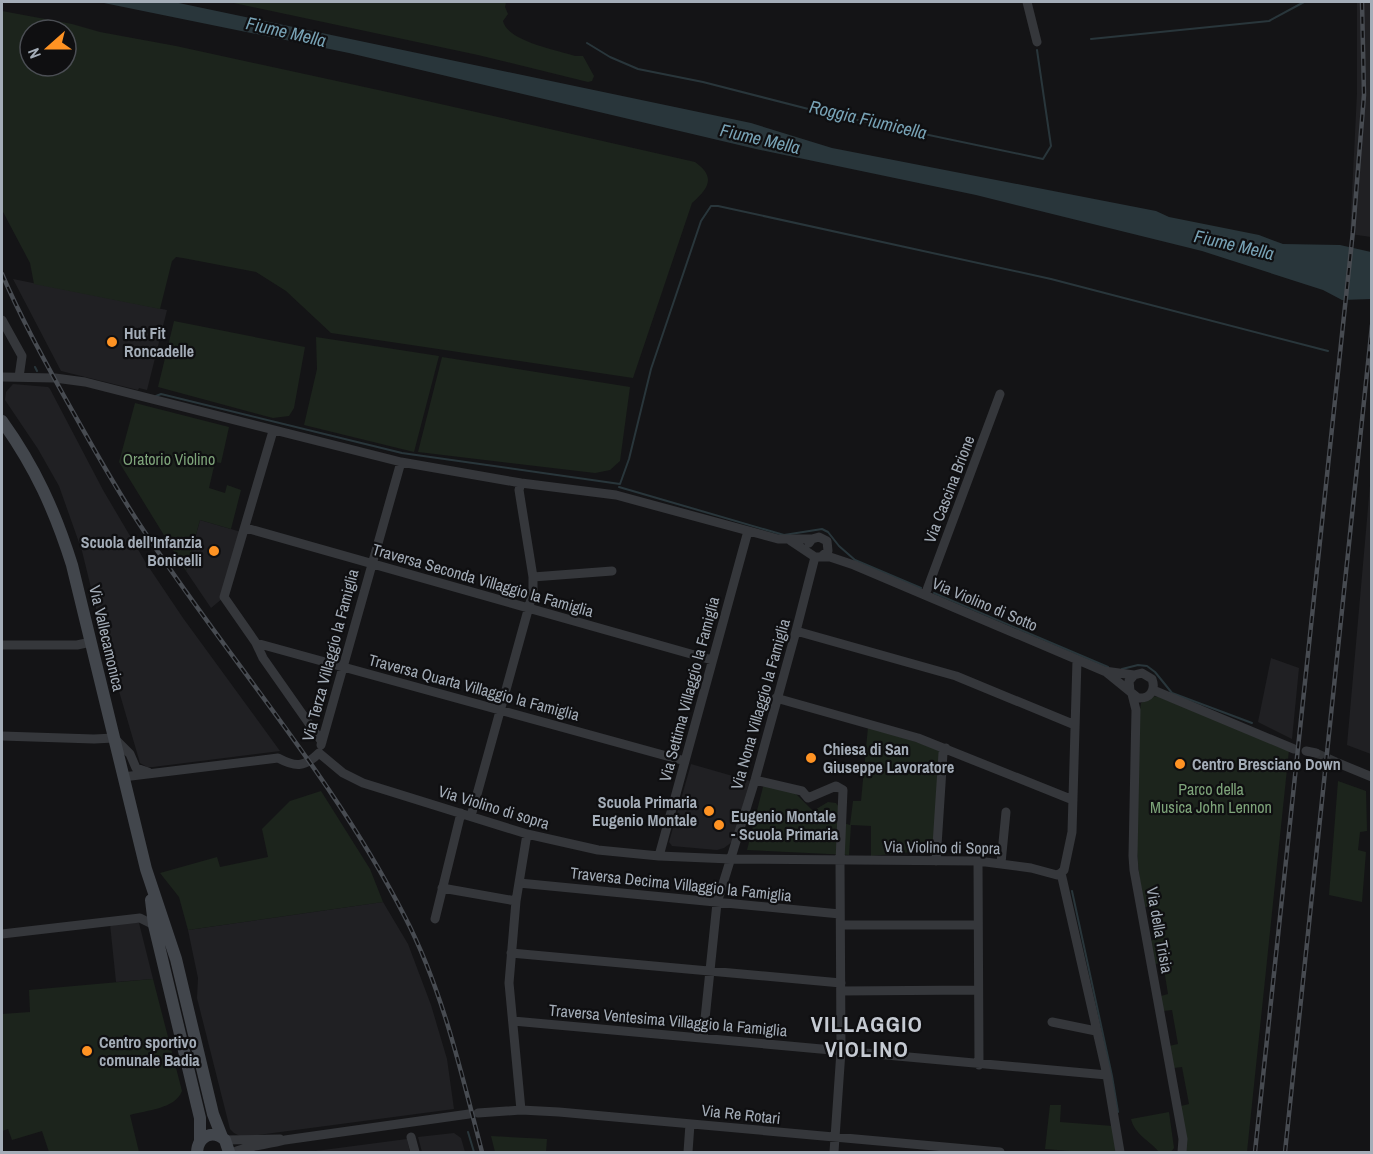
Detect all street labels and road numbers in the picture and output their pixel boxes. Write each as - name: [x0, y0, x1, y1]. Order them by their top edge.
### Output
- street label: Via Cascina Brione: [918, 432, 980, 546]
- street label: Traversa Seconda Villaggio la Famiglia: [370, 538, 597, 622]
- street label: Via Terza Villaggio la Famiglia: [296, 566, 364, 744]
- street label: Via Violino di Sotto: [929, 572, 1041, 636]
- street label: Via Vallecamonica: [84, 583, 130, 694]
- street label: Via Settima Villaggio la Famiglia: [654, 593, 724, 784]
- street label: Via Nona Villaggio la Famiglia: [725, 615, 795, 792]
- street label: Traversa Quarta Villaggio la Famiglia: [366, 648, 583, 726]
- street label: Via Violino di sopra: [436, 780, 553, 835]
- street label: Via Violino di Sopra: [883, 835, 1001, 859]
- street label: Traversa Decima Villaggio la Famiglia: [569, 861, 793, 907]
- street label: Via della Trisia: [1142, 885, 1179, 976]
- street label: Traversa Ventesima Villaggio la Famiglia: [548, 999, 789, 1041]
- street label: Via Re Rotari: [700, 1099, 782, 1129]

